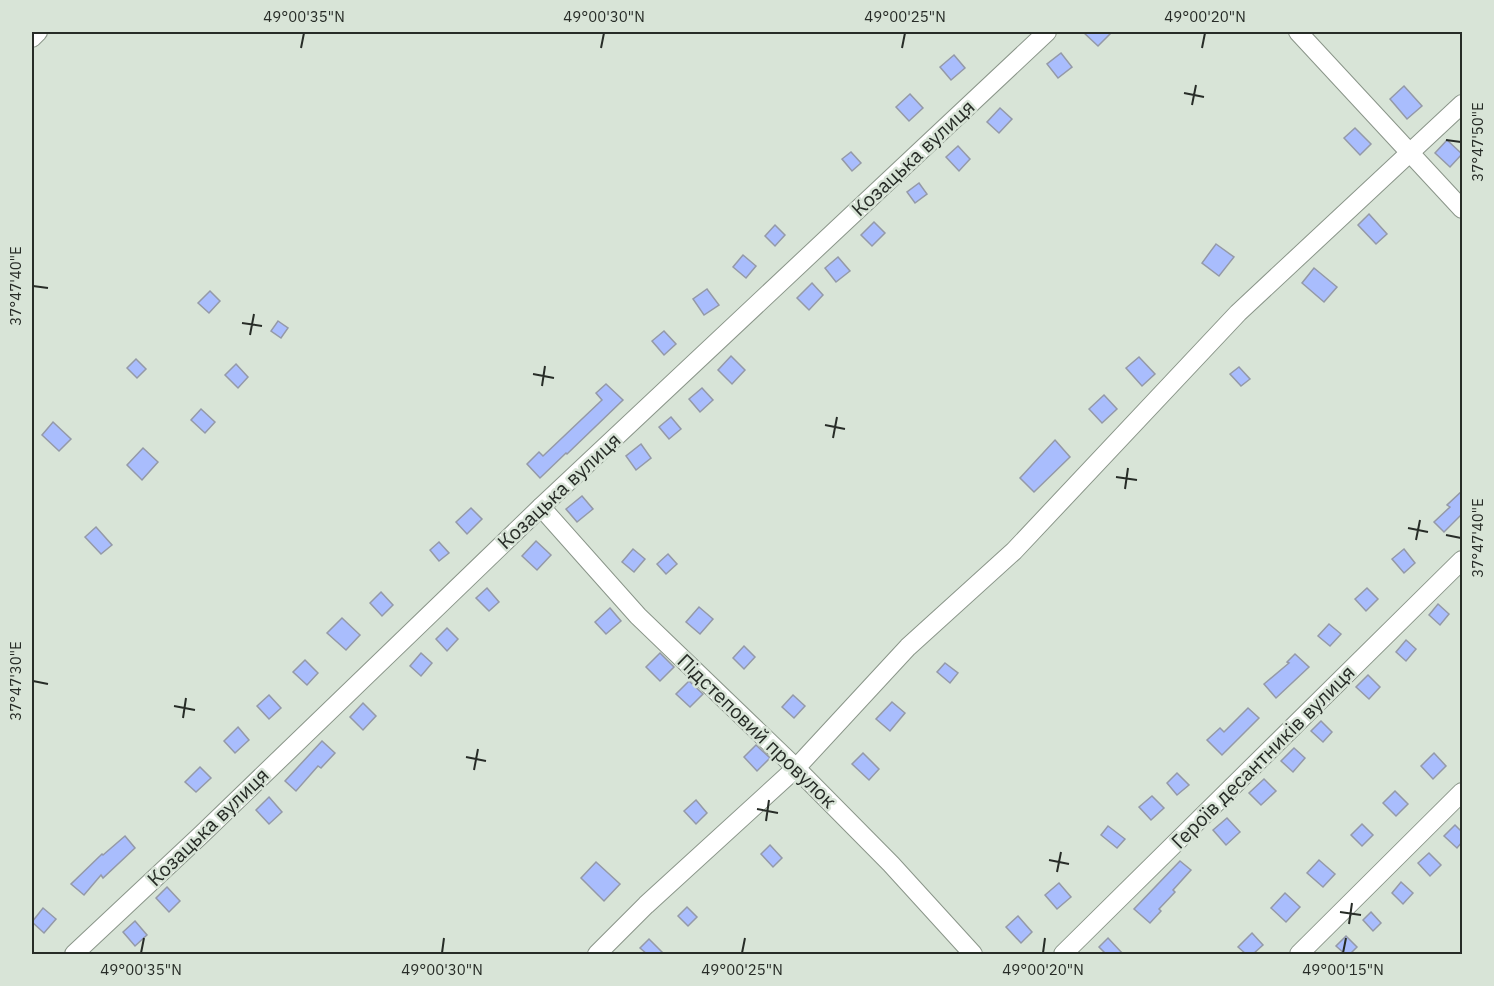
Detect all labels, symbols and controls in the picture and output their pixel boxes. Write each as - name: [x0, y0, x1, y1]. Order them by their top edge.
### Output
- text: 49°00'35"N: [263, 7, 345, 26]
- text: 49°00'30"N: [563, 7, 645, 26]
- text: 49°00'25"N: [864, 7, 946, 26]
- text: 49°00'20"N: [1164, 7, 1246, 26]
- street label: Козацька вулиця: [845, 93, 980, 222]
- text: 37°47'50"E: [1468, 102, 1487, 182]
- text: 37°47'40"E: [6, 246, 25, 326]
- street label: Козацька вулиця: [491, 426, 626, 555]
- text: 37°47'40"E: [1468, 498, 1487, 578]
- text: 37°47'30"E: [6, 641, 25, 721]
- street label: Підстеповий провулок: [672, 647, 843, 814]
- street label: Героїв десантників вулиця: [1165, 659, 1360, 854]
- street label: Козацька вулиця: [141, 762, 274, 892]
- text: 49°00'35"N: [100, 960, 182, 979]
- text: 49°00'30"N: [401, 960, 483, 979]
- text: 49°00'25"N: [701, 960, 783, 979]
- text: 49°00'20"N: [1002, 960, 1084, 979]
- text: 49°00'15"N: [1302, 960, 1384, 979]

